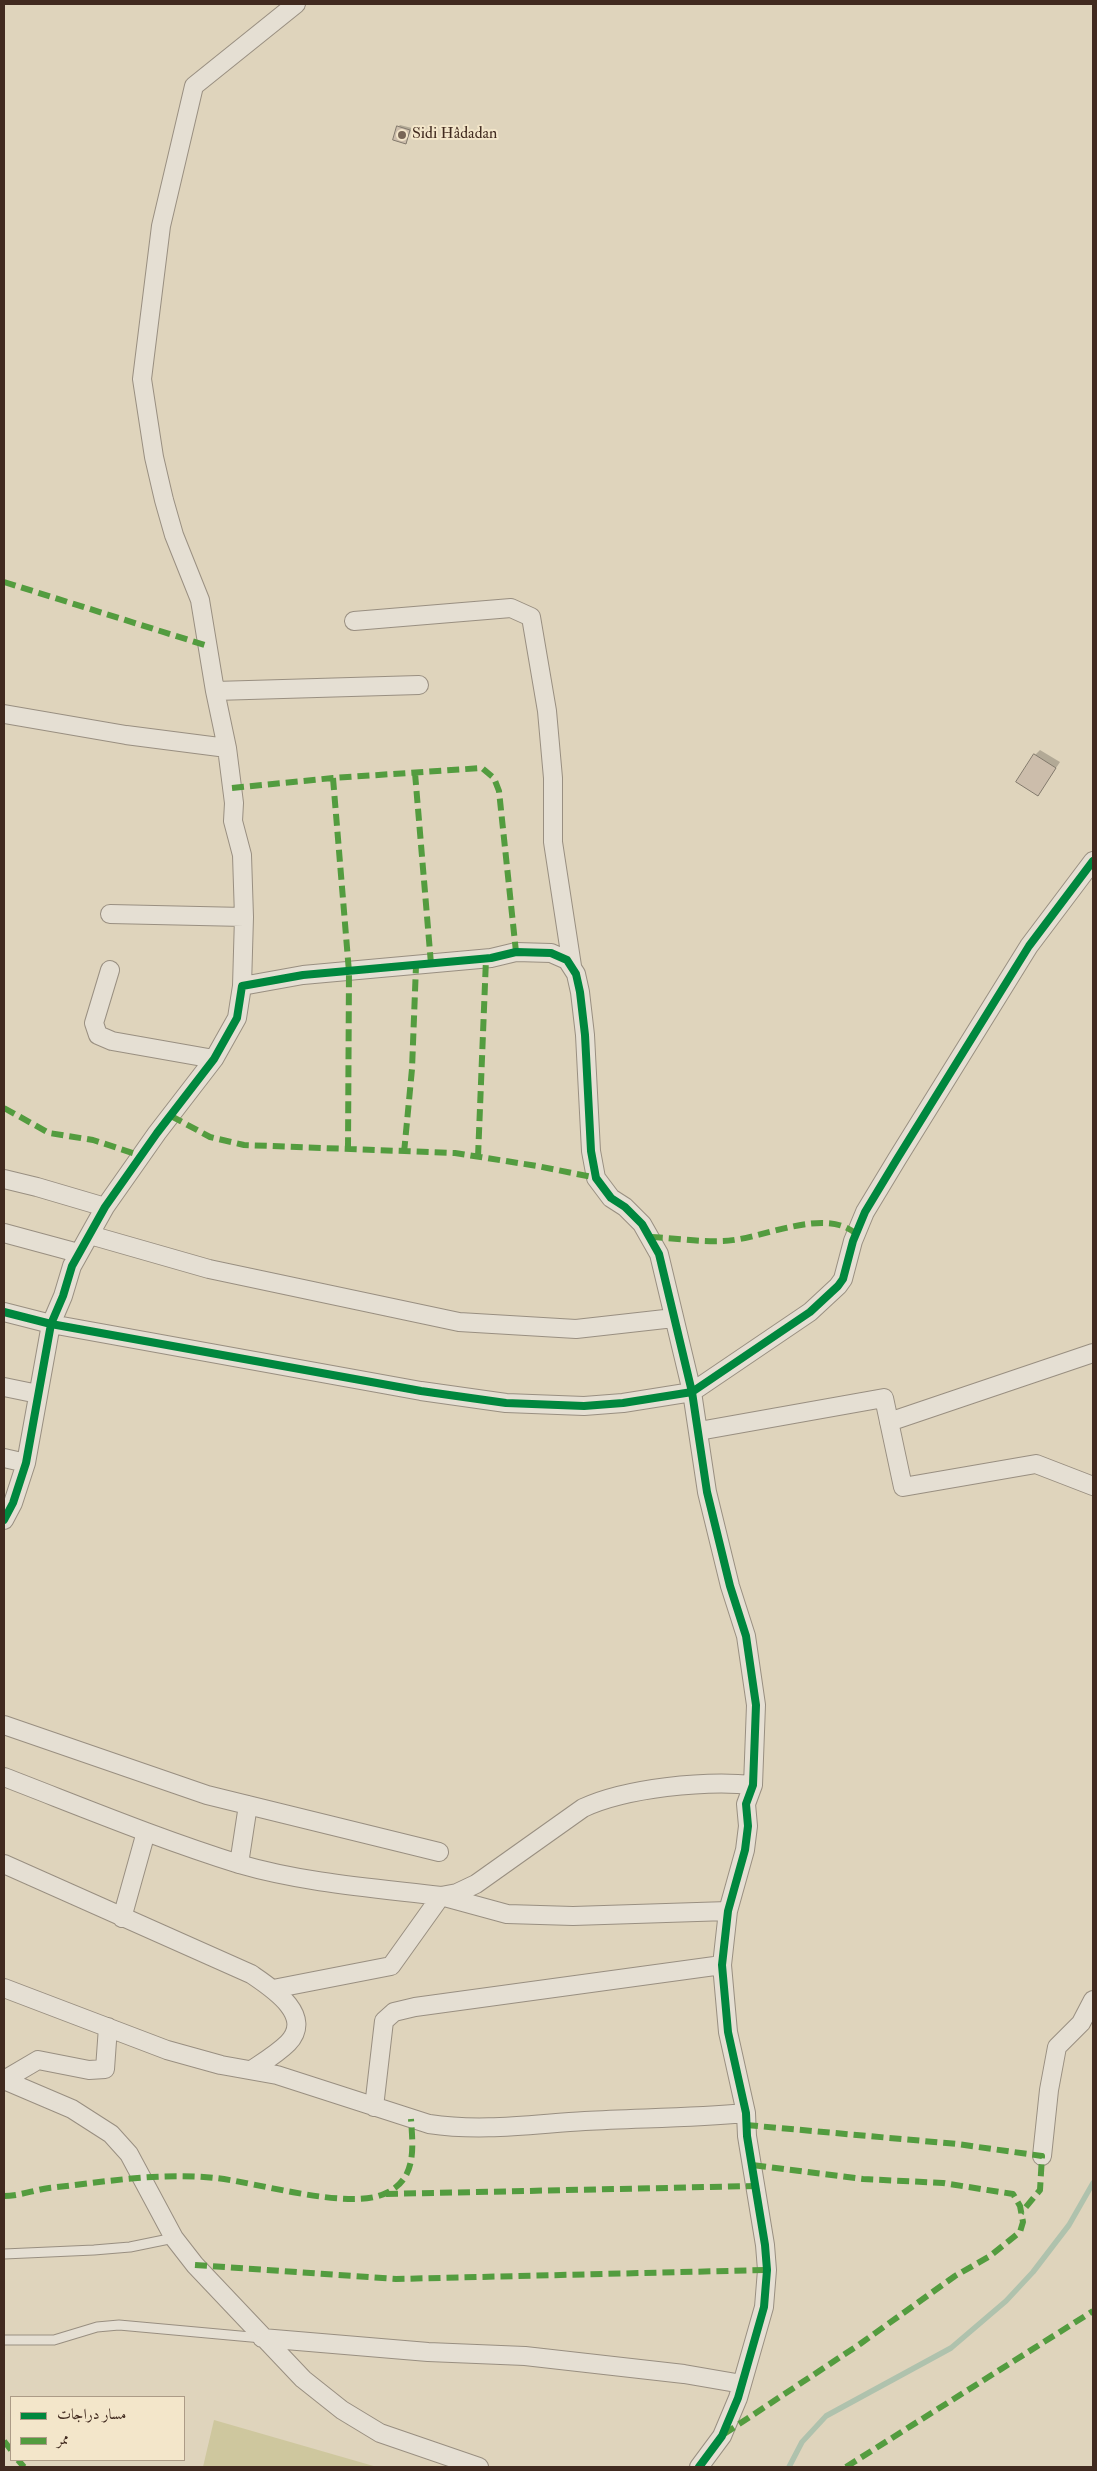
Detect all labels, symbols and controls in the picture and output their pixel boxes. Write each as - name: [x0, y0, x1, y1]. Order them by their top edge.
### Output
- place label: Sidi Hâdadan: [412, 125, 497, 145]
- marker: Sidi Hâdadan: [396, 129, 408, 141]
- legend: [10, 2396, 185, 2461]
- text: مسار دراجات: [57, 2405, 126, 2424]
- text: ممر: [57, 2430, 69, 2449]

